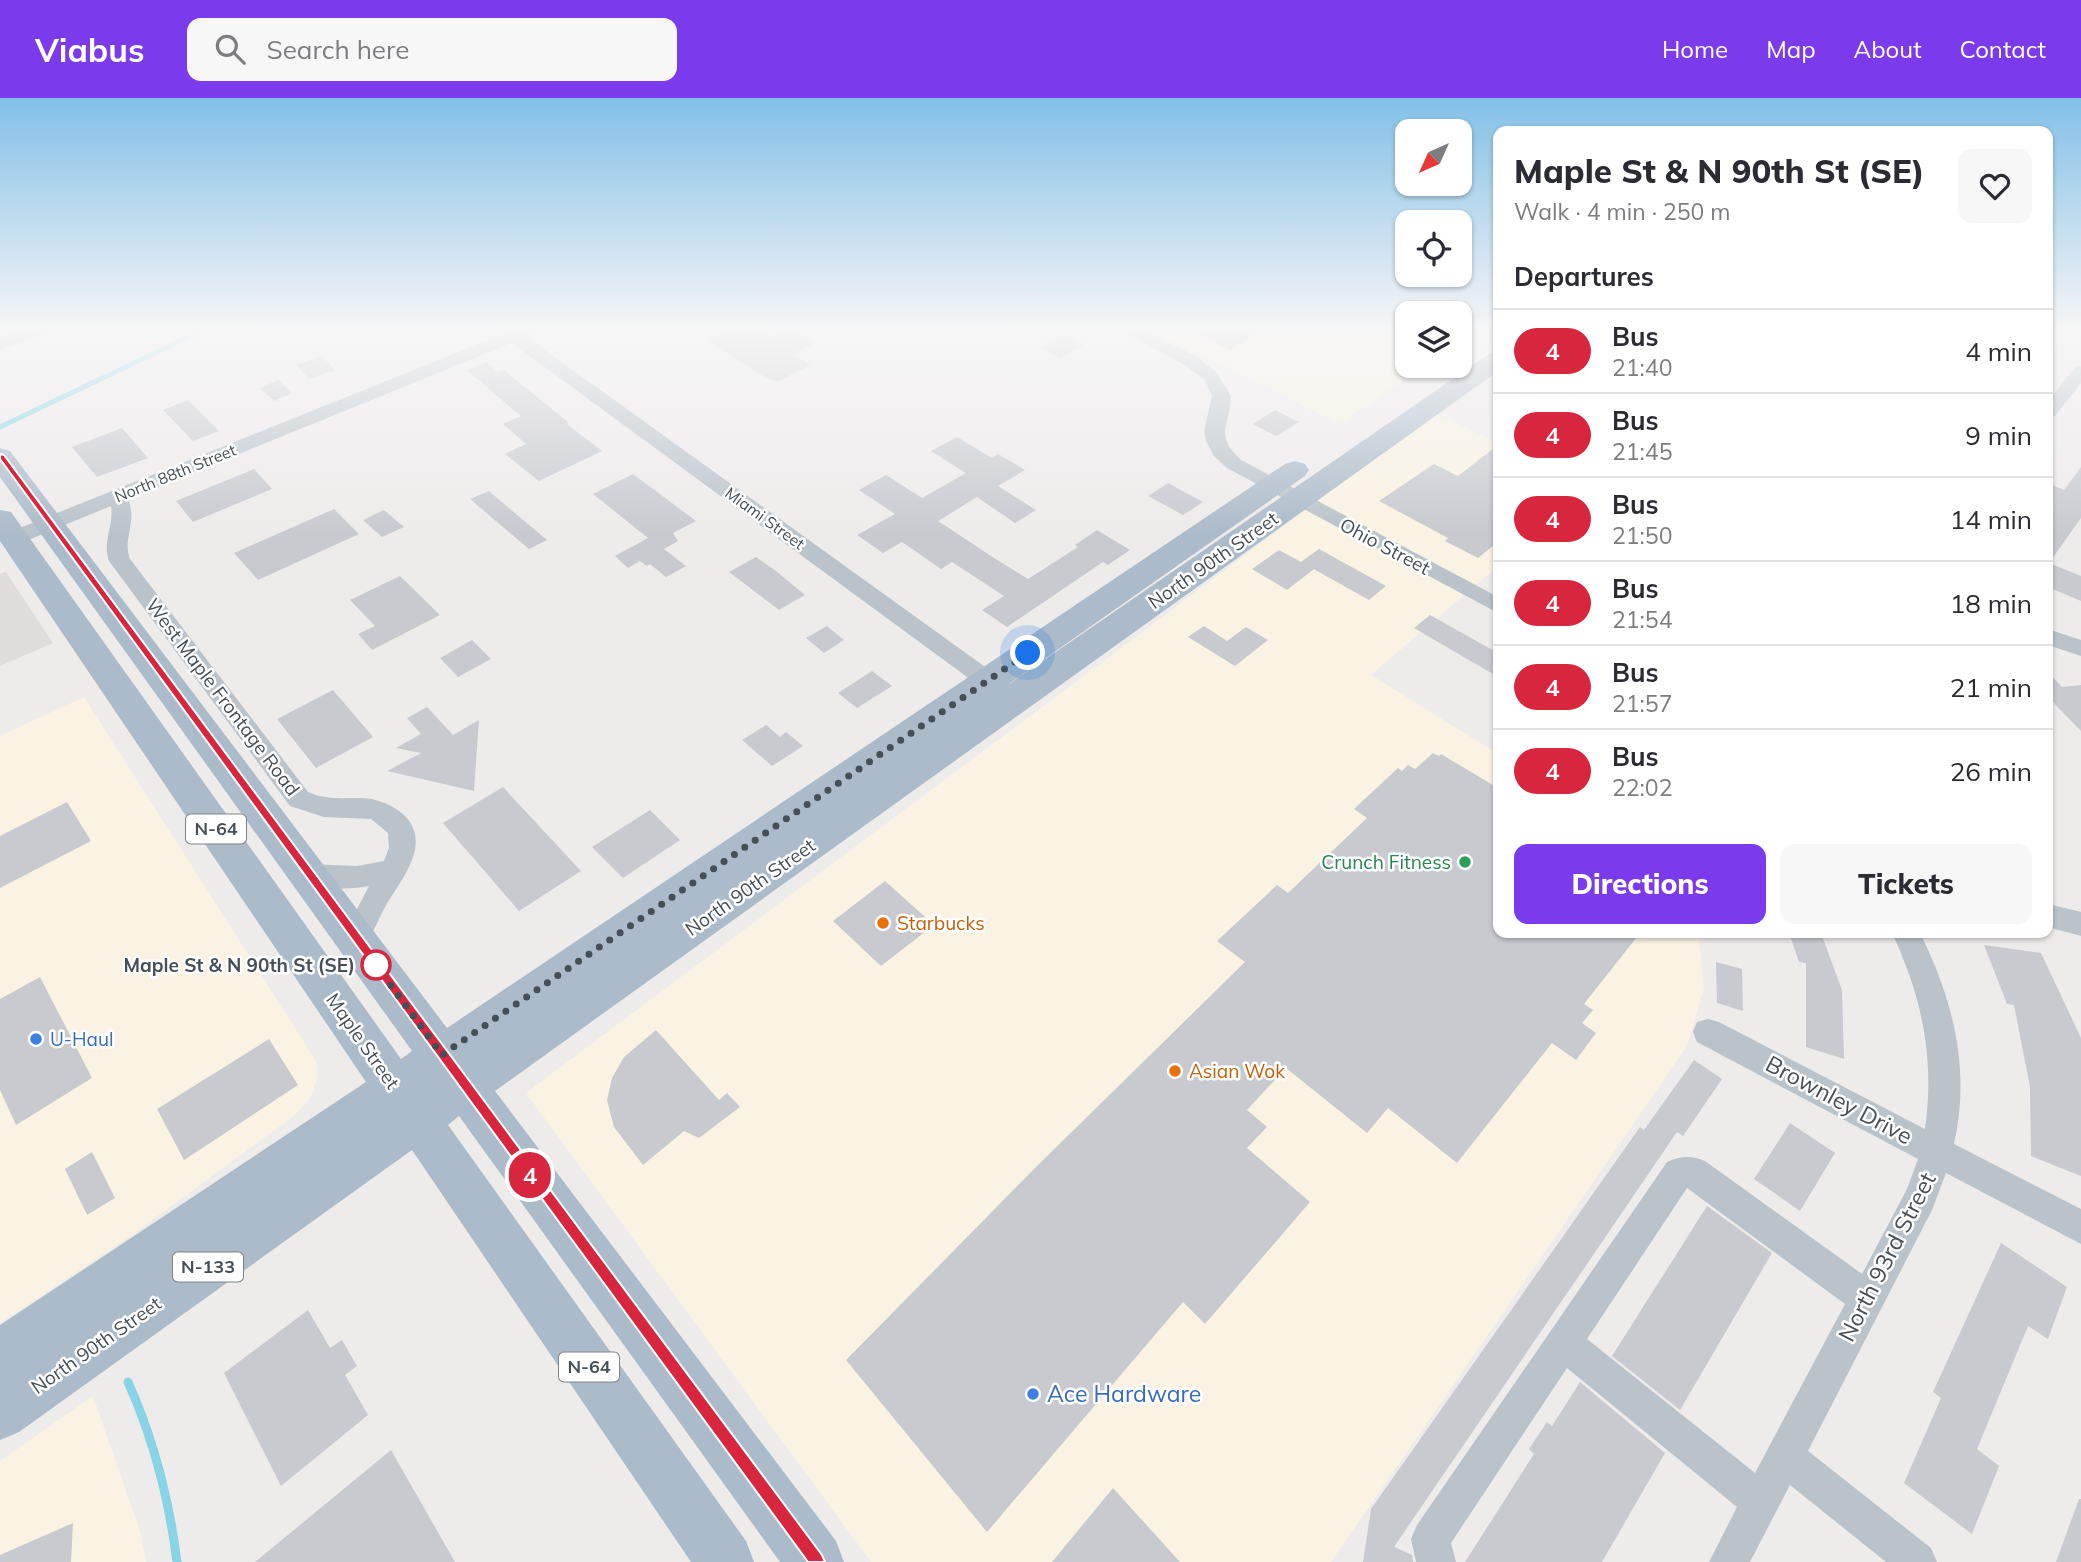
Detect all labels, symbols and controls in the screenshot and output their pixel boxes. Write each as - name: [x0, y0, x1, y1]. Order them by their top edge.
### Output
- search box: [187, 18, 677, 81]
- text: Viabus: [35, 29, 145, 70]
- icon: search: [211, 30, 249, 68]
- text: Search here: [267, 33, 409, 66]
- text: Home: [1662, 34, 1728, 64]
- text: Map: [1766, 34, 1816, 64]
- text: About: [1854, 34, 1922, 64]
- text: Contact: [1960, 34, 2046, 64]
- north arrow: [1395, 119, 1472, 196]
- map controls: [1395, 119, 1472, 378]
- button: heart: [1958, 149, 2032, 223]
- text: Maple St & N 90th St (SE): [1514, 150, 1924, 191]
- text: Walk · 4 min · 250 m: [1514, 197, 1731, 226]
- button: locate: [1395, 210, 1472, 287]
- text: Departures: [1514, 260, 1654, 293]
- button: layers: [1395, 301, 1472, 378]
- text: Bus: [1612, 320, 1658, 353]
- text: 4 min: [1965, 335, 2032, 368]
- text: 4: [1545, 336, 1560, 366]
- text: 21:40: [1612, 353, 1672, 382]
- text: Bus: [1612, 404, 1658, 437]
- text: 9 min: [1965, 419, 2032, 452]
- text: 4: [1545, 420, 1560, 450]
- text: 21:45: [1612, 437, 1672, 466]
- street label: North 88th Street: [111, 439, 239, 506]
- street label: Miami Street: [721, 482, 809, 554]
- text: Bus: [1612, 488, 1658, 521]
- text: 14 min: [1950, 503, 2032, 536]
- text: 4: [1545, 504, 1560, 534]
- street label: North 90th Street: [1143, 506, 1283, 614]
- street label: Ohio Street: [1336, 512, 1434, 580]
- text: 21:50: [1612, 521, 1672, 550]
- text: Bus: [1612, 572, 1658, 605]
- text: 18 min: [1950, 587, 2032, 620]
- text: 4: [1545, 588, 1560, 618]
- street label: West Maple Frontage Road: [141, 594, 305, 800]
- text: 21:54: [1612, 605, 1672, 634]
- your location: [1010, 635, 1045, 670]
- text: Bus: [1612, 656, 1658, 689]
- text: 21 min: [1950, 671, 2032, 704]
- text: 4: [1545, 672, 1560, 702]
- text: 21:57: [1612, 689, 1672, 718]
- text: Bus: [1612, 740, 1658, 773]
- text: 26 min: [1950, 755, 2032, 788]
- text: 4: [1545, 756, 1560, 786]
- text: 22:02: [1612, 773, 1672, 802]
- road number: N-64: [186, 814, 246, 844]
- street label: North 90th Street: [680, 833, 820, 941]
- button: Directions: [1514, 844, 1766, 924]
- button: Tickets: [1780, 844, 2032, 924]
- place label: Crunch Fitness: [1321, 850, 1451, 874]
- marker: Crunch Fitness: [1457, 854, 1473, 870]
- place label: Starbucks: [897, 911, 985, 935]
- marker: Starbucks: [875, 915, 891, 931]
- marker: Maple St & N 90th St (SE): [361, 950, 391, 980]
- place label: Maple St & N 90th St (SE): [124, 953, 355, 977]
- street label: Maple Street: [321, 988, 405, 1094]
- place label: U-Haul: [50, 1027, 113, 1051]
- marker: U-Haul: [28, 1031, 44, 1047]
- street label: Brownley Drive: [1761, 1049, 1918, 1150]
- place label: Asian Wok: [1189, 1059, 1285, 1083]
- marker: Asian Wok: [1167, 1063, 1183, 1079]
- line badge: 4: [507, 1152, 553, 1198]
- text: 4: [523, 1160, 537, 1190]
- street label: North 93rd Street: [1831, 1167, 1942, 1346]
- road number: N-133: [173, 1252, 243, 1282]
- street label: North 90th Street: [26, 1291, 166, 1399]
- road number: N-64: [559, 1352, 619, 1382]
- place label: Ace Hardware: [1047, 1379, 1201, 1408]
- marker: Ace Hardware: [1025, 1386, 1041, 1402]

